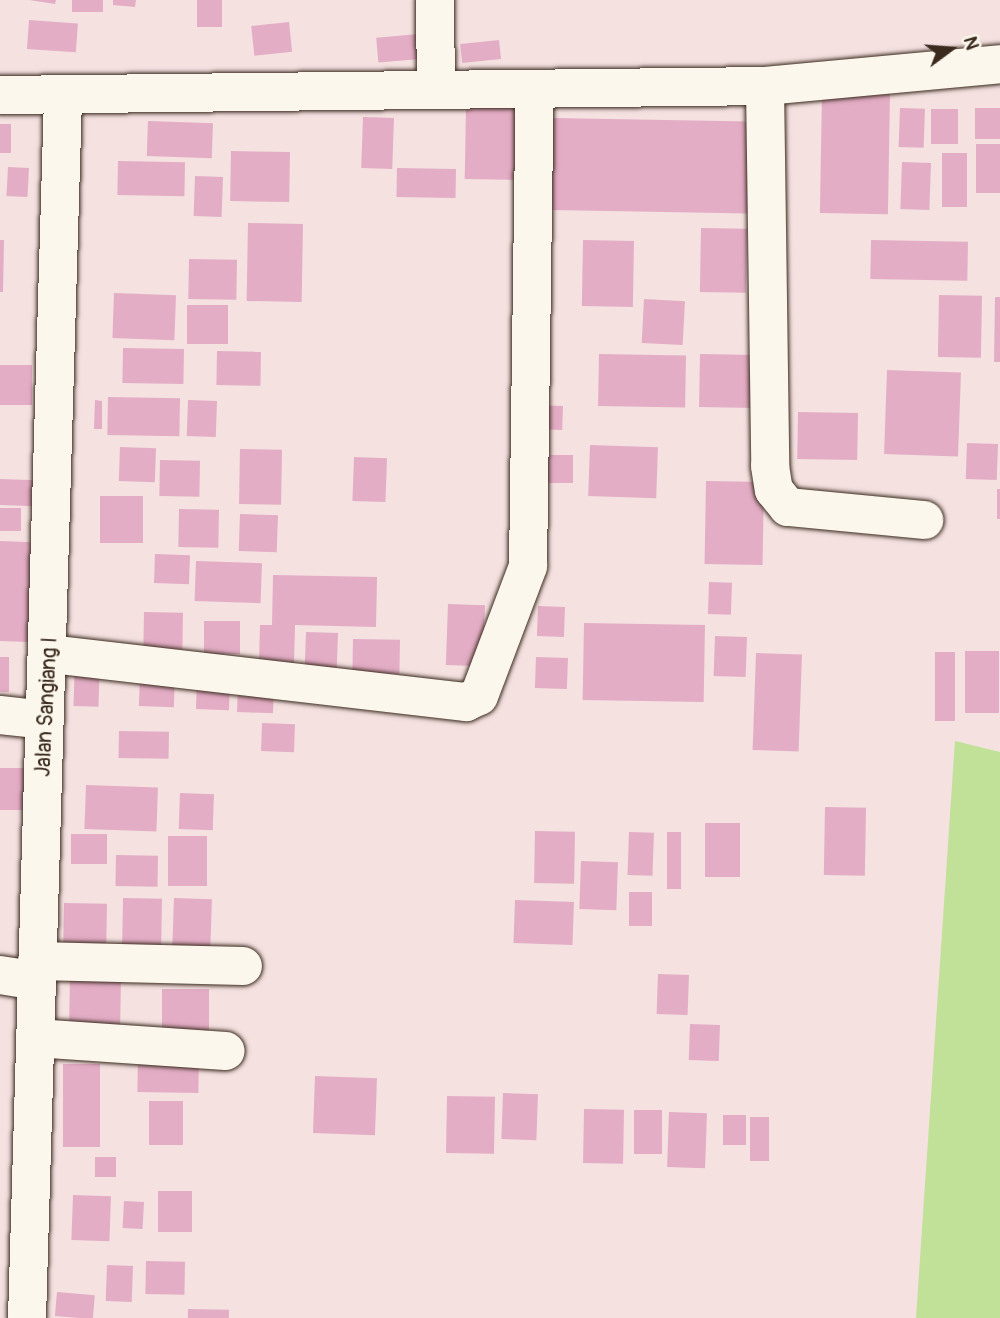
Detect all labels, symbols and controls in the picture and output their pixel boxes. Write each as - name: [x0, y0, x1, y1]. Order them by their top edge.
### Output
- north arrow: [916, 14, 986, 84]
- text: N: [958, 34, 984, 53]
- street label: Jalan Sangiang I: [31, 636, 63, 778]

